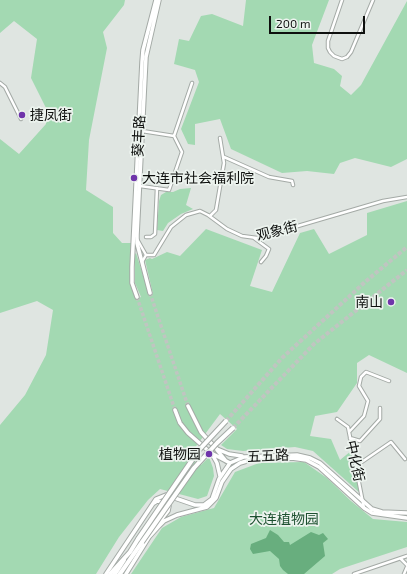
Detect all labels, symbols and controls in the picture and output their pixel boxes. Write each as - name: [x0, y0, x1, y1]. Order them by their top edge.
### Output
- scale bar: [271, 8, 367, 34]
- text: 200 m: [276, 16, 310, 30]
- place label: 捷凤街: [30, 107, 72, 123]
- marker: 捷凤街: [17, 110, 27, 120]
- street label: 葵丰路: [130, 115, 148, 157]
- place label: 大连市社会福利院: [142, 170, 254, 186]
- marker: 大连市社会福利院: [129, 173, 139, 183]
- street label: 观象街: [255, 218, 299, 244]
- place label: 南山: [355, 294, 383, 310]
- marker: 南山: [386, 297, 396, 307]
- street label: 中化街: [342, 439, 368, 483]
- place label: 植物园: [159, 446, 201, 462]
- street label: 五五路: [247, 447, 289, 465]
- marker: 植物园: [204, 449, 214, 459]
- park label: 大连植物园: [249, 511, 319, 527]

